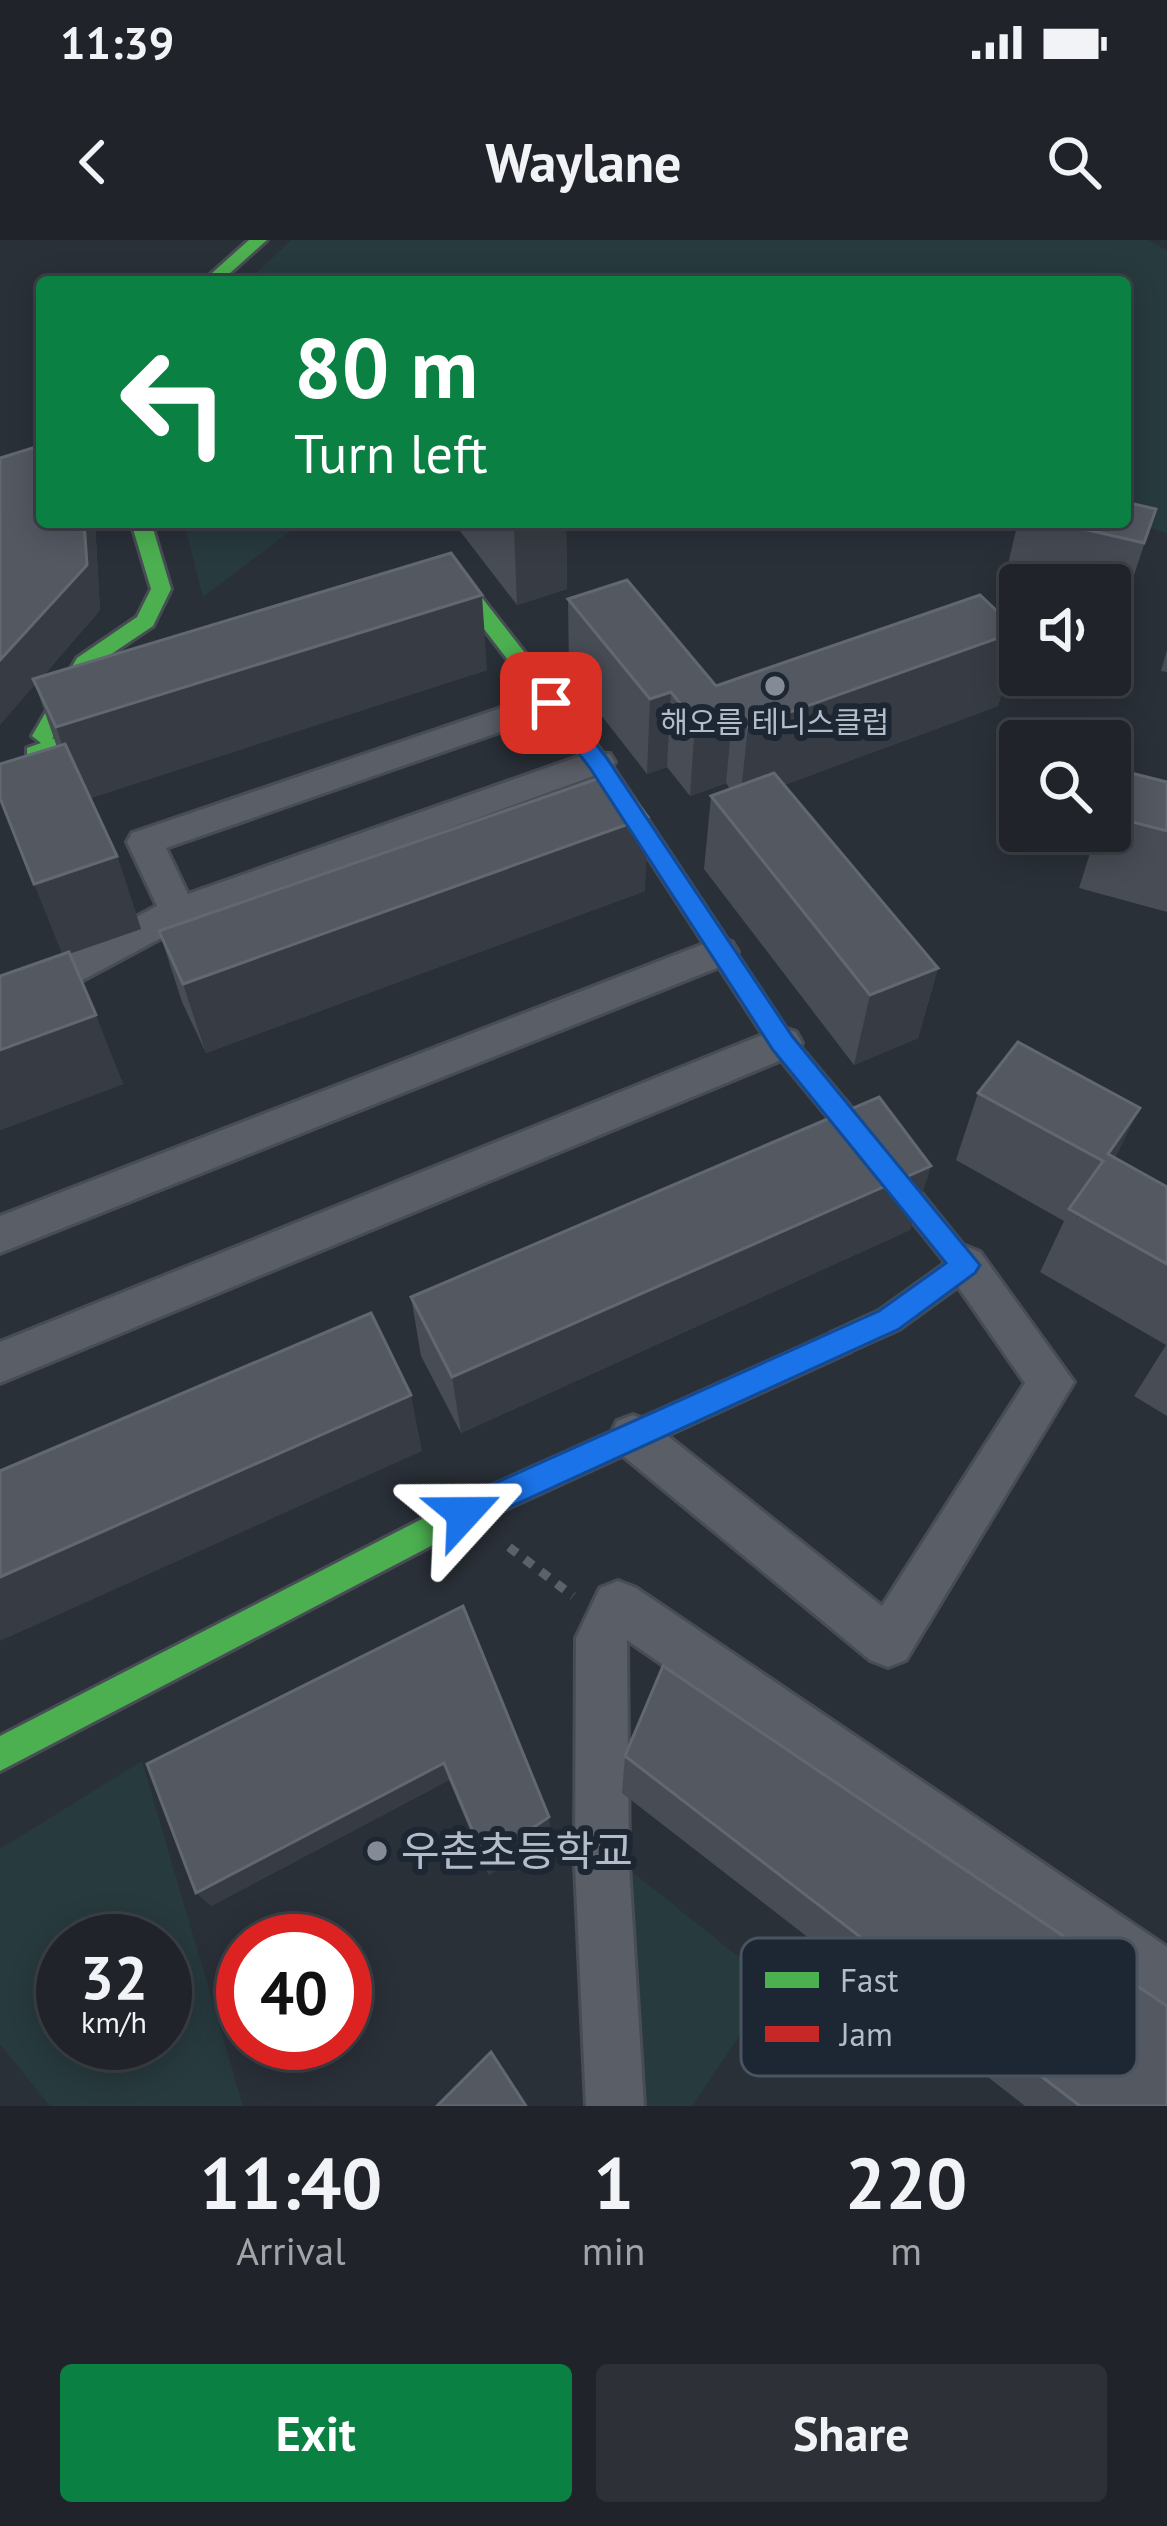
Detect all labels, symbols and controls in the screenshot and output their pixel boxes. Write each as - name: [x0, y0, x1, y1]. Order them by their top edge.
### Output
- text: 11:39: [60, 13, 174, 71]
- text: Waylane: [485, 127, 682, 197]
- icon: back: [60, 129, 126, 195]
- icon: search: [1041, 129, 1107, 195]
- text: 80 m: [294, 312, 478, 421]
- icon: left: [96, 324, 252, 480]
- text: Turn left: [294, 418, 488, 488]
- map controls: [999, 564, 1131, 852]
- button: sound: [999, 564, 1131, 696]
- pin: [500, 652, 602, 754]
- icon: arrive: [518, 670, 584, 736]
- marker: 해오름 테니스클럽: [762, 673, 788, 699]
- place label: 해오름 테니스클럽: [661, 702, 889, 741]
- button: search: [999, 720, 1131, 852]
- position arrow: [401, 1450, 527, 1576]
- place label: 우촌초등학교: [401, 1823, 633, 1878]
- marker: 우촌초등학교: [364, 1838, 390, 1864]
- speed limit sign: 40: [216, 1914, 372, 2070]
- text: 32: [80, 1938, 148, 2016]
- legend: [741, 1938, 1137, 2076]
- text: Fast: [840, 1958, 899, 2001]
- text: km/h: [81, 2002, 147, 2041]
- text: Jam: [838, 2012, 893, 2055]
- text: 11:40: [200, 2136, 382, 2229]
- text: 1: [593, 2136, 634, 2229]
- text: 220: [845, 2136, 967, 2229]
- text: Arrival: [236, 2225, 346, 2276]
- text: min: [582, 2225, 645, 2276]
- text: m: [890, 2225, 922, 2276]
- button: Exit: [60, 2364, 572, 2502]
- button: Share: [596, 2364, 1107, 2502]

